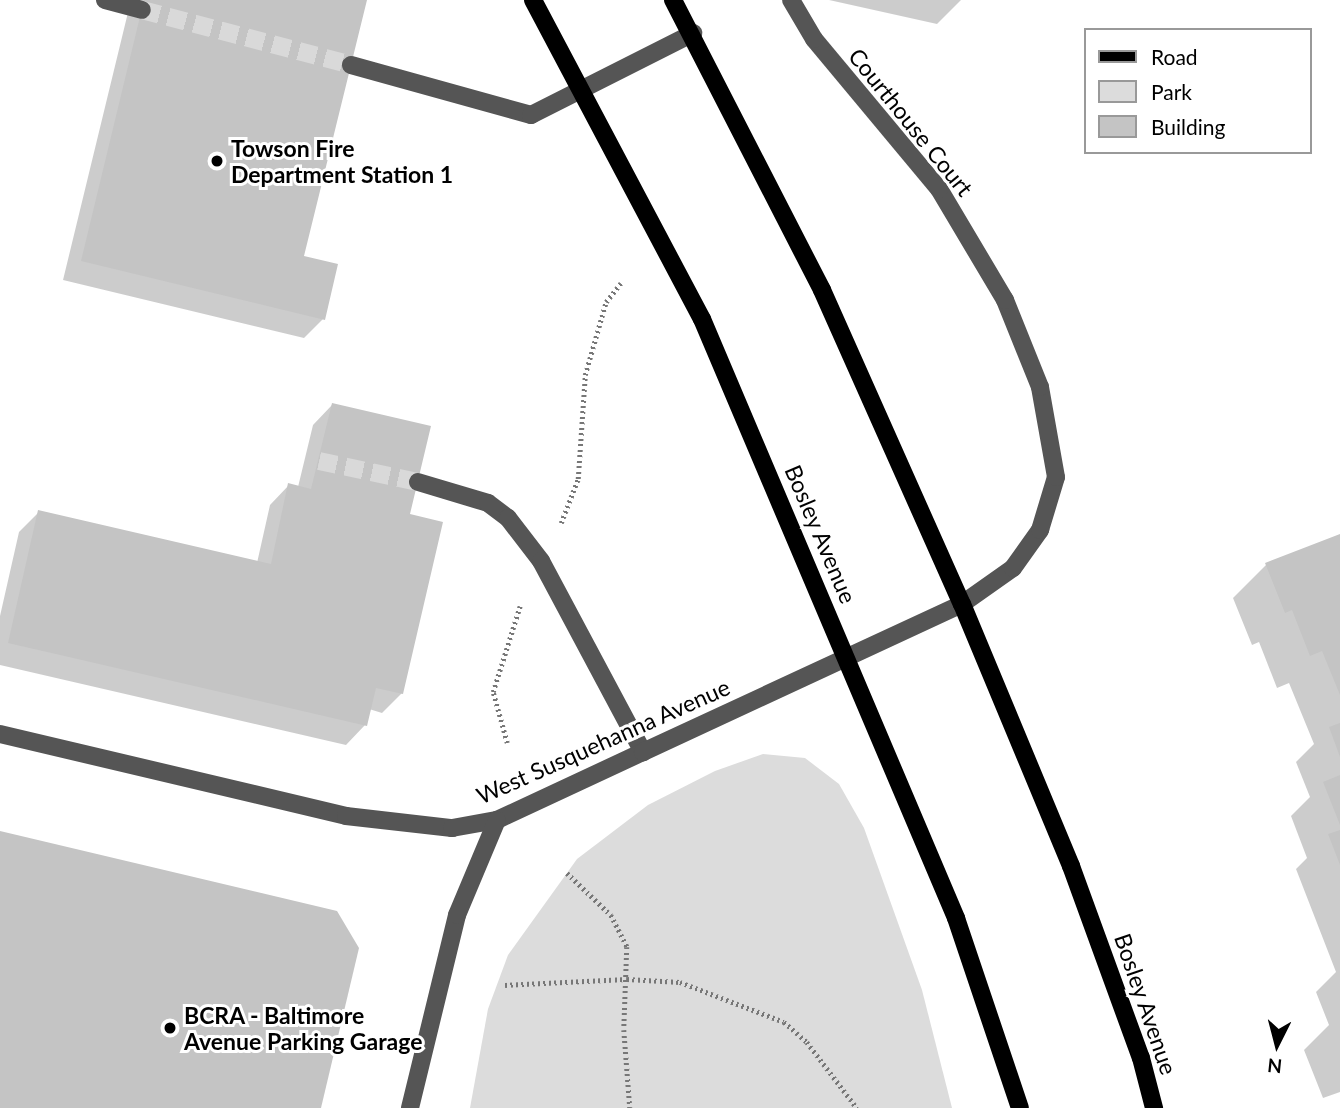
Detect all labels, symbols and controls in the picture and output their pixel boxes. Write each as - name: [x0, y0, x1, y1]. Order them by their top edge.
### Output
- legend: [1084, 28, 1312, 154]
- street label: Courthouse Court: [843, 43, 979, 201]
- text: Road: [1151, 44, 1198, 69]
- text: Park: [1151, 79, 1192, 104]
- text: Building: [1151, 114, 1226, 139]
- place label: Towson Fire Department Station 1: [231, 134, 453, 188]
- marker: Towson Fire Department Station 1: [209, 153, 225, 169]
- street label: Bosley Avenue: [779, 460, 863, 608]
- street label: West Susquehanna Avenue: [472, 672, 734, 810]
- street label: Bosley Avenue: [1109, 929, 1183, 1079]
- place label: BCRA - Baltimore Avenue Parking Garage: [184, 1001, 423, 1055]
- north arrow: [1242, 1010, 1312, 1080]
- marker: BCRA - Baltimore Avenue Parking Garage: [162, 1020, 178, 1036]
- text: N: [1266, 1054, 1283, 1079]

